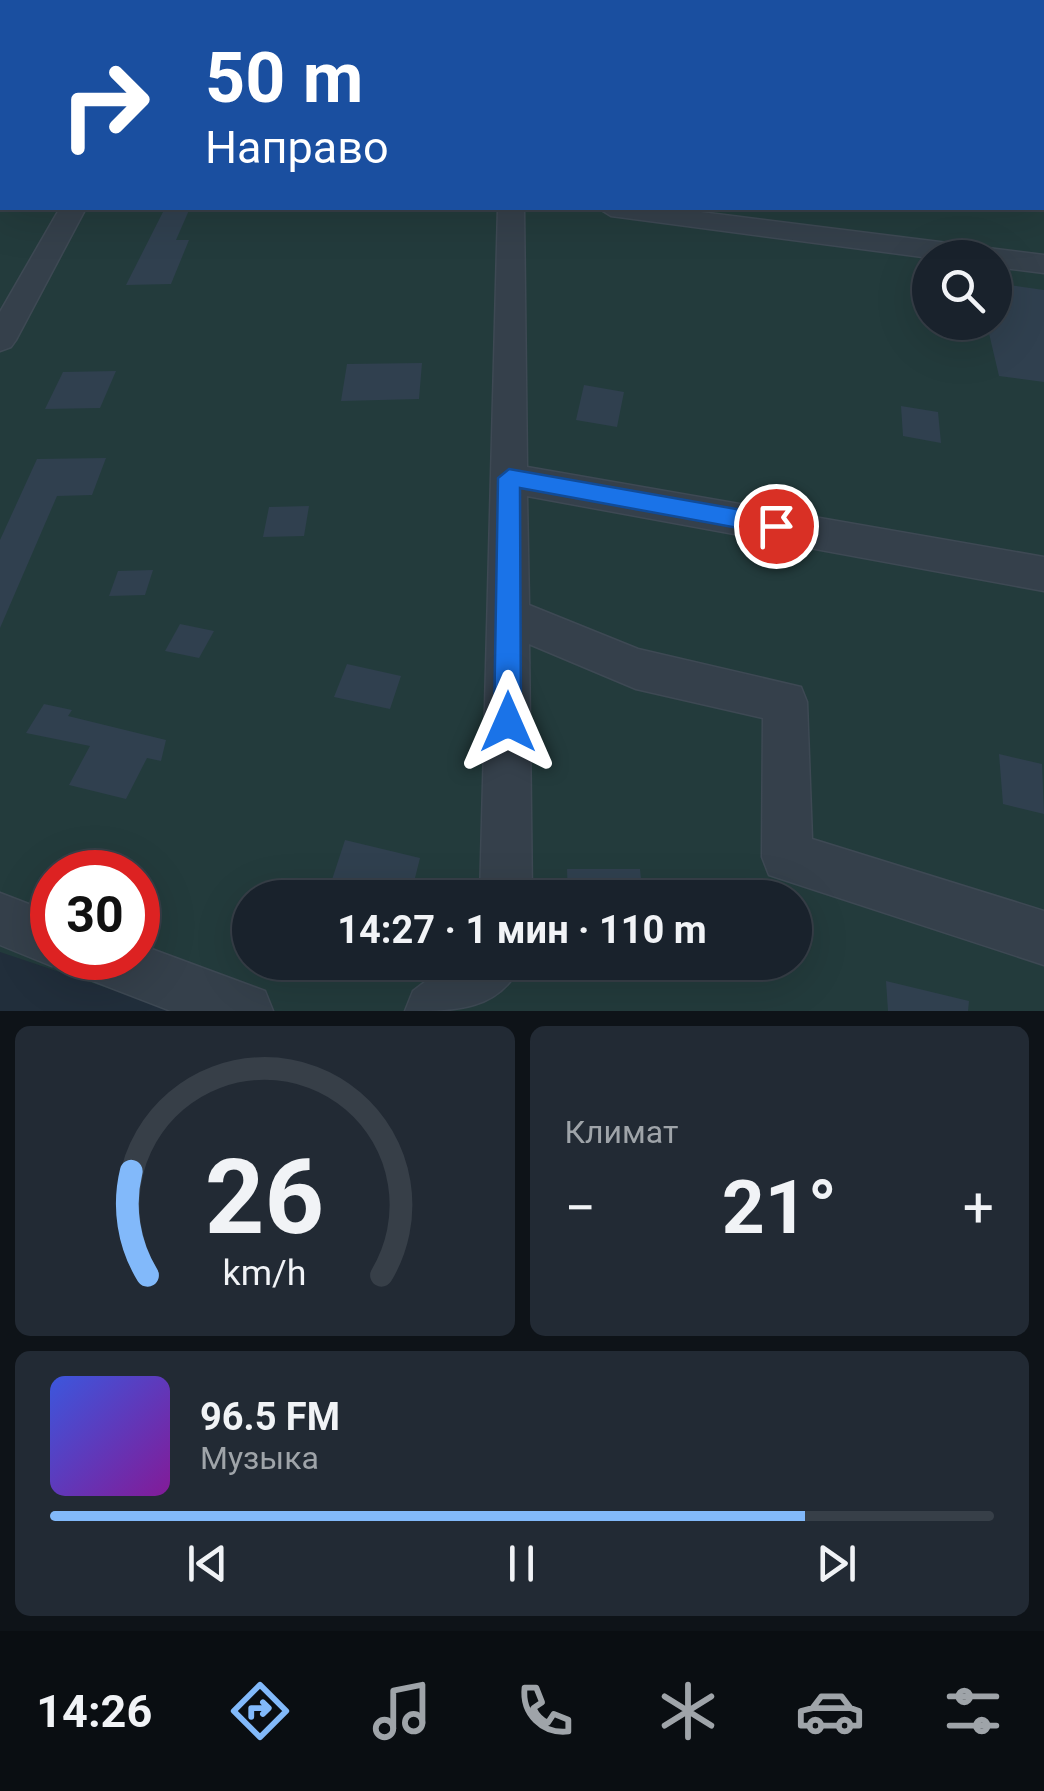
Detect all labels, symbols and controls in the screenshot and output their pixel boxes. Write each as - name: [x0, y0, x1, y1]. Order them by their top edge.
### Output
- text: 50 m: [205, 37, 363, 119]
- icon: right: [40, 40, 170, 170]
- text: Направо: [205, 121, 389, 174]
- map controls: [912, 240, 1012, 340]
- button: search: [912, 240, 1012, 340]
- pin: [734, 484, 819, 569]
- icon: arrive: [749, 499, 804, 554]
- position arrow: [456, 670, 560, 774]
- speed limit sign: 30: [30, 850, 160, 980]
- text: 14:27 · 1 мин · 110 m: [337, 908, 707, 952]
- text: Климат: [565, 1113, 678, 1151]
- text: 26: [205, 1137, 324, 1258]
- text: 21°: [722, 1163, 837, 1251]
- text: −: [565, 1176, 596, 1240]
- text: +: [963, 1176, 994, 1240]
- text: km/h: [223, 1252, 307, 1294]
- text: 96.5 FM: [200, 1395, 340, 1439]
- text: Музыка: [200, 1439, 319, 1477]
- icon: previous: [180, 1536, 235, 1591]
- icon: pause: [494, 1536, 549, 1591]
- icon: next: [809, 1536, 864, 1591]
- icon: directions: [225, 1676, 295, 1746]
- icon: music: [367, 1676, 437, 1746]
- icon: phone: [510, 1676, 580, 1746]
- icon: climate: [653, 1676, 723, 1746]
- icon: car: [795, 1676, 865, 1746]
- icon: filters: [938, 1676, 1008, 1746]
- text: 14:26: [36, 1685, 152, 1738]

